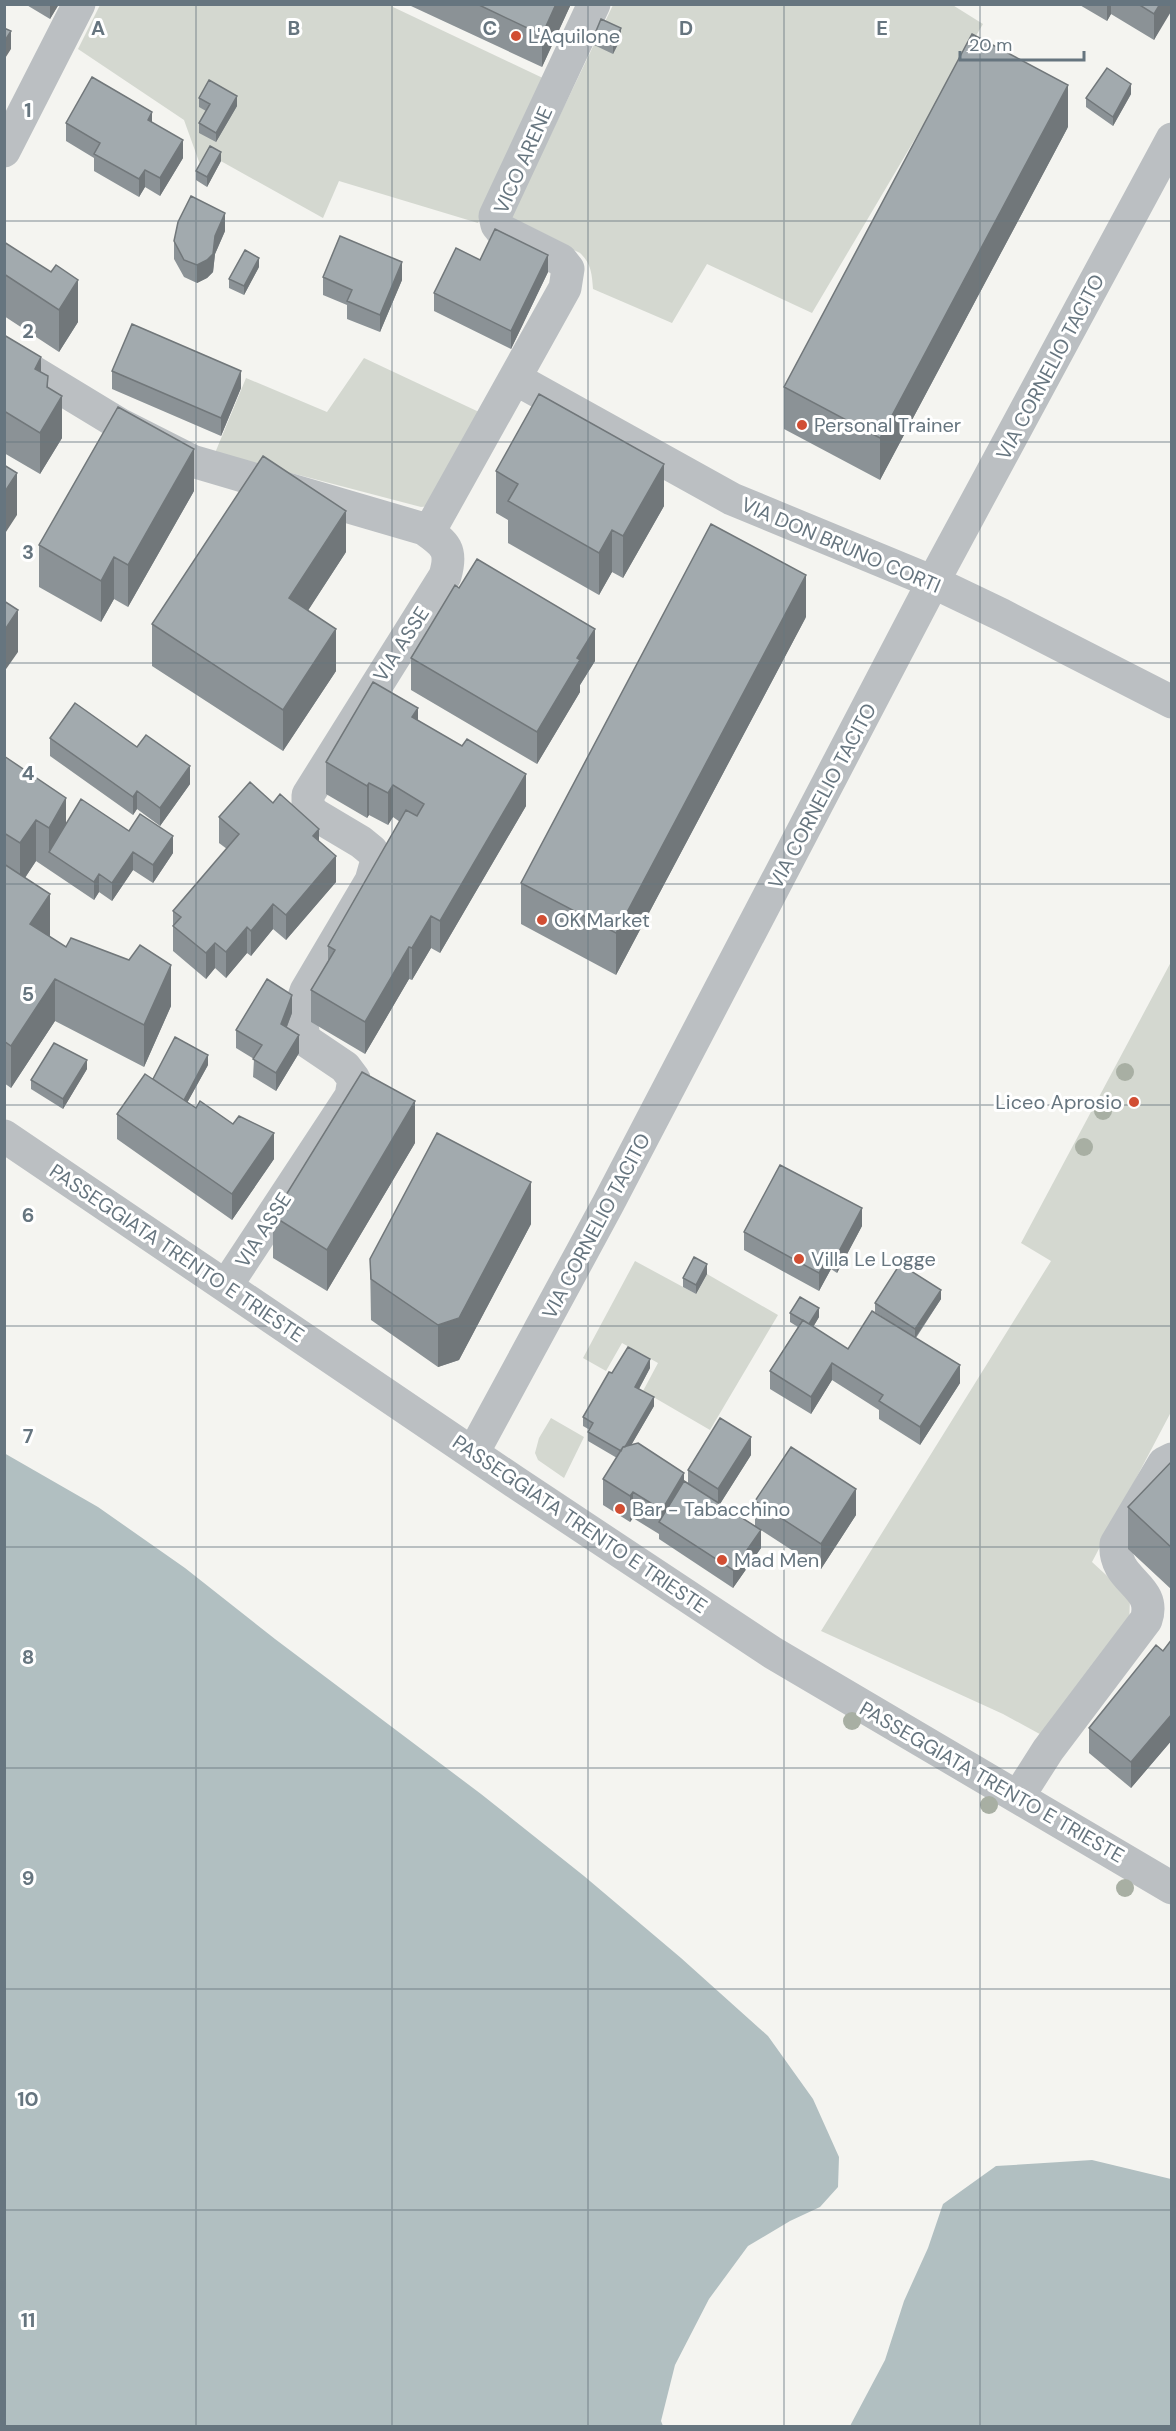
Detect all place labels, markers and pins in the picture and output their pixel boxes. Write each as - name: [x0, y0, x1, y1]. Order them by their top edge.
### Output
- place label: L'Aquilone: [528, 23, 620, 49]
- marker: L'Aquilone: [509, 29, 523, 43]
- place label: Personal Trainer: [814, 412, 961, 438]
- marker: Personal Trainer: [795, 418, 809, 432]
- place label: OK Market: [554, 907, 650, 933]
- marker: OK Market: [535, 913, 549, 927]
- place label: Liceo Aprosio: [995, 1089, 1122, 1115]
- marker: Liceo Aprosio: [1127, 1095, 1141, 1109]
- place label: Villa Le Logge: [811, 1246, 936, 1272]
- marker: Villa Le Logge: [792, 1252, 806, 1266]
- place label: Bar - Tabacchino: [632, 1496, 790, 1522]
- marker: Bar - Tabacchino: [613, 1502, 627, 1516]
- place label: Mad Men: [734, 1547, 819, 1573]
- marker: Mad Men: [715, 1553, 729, 1567]

